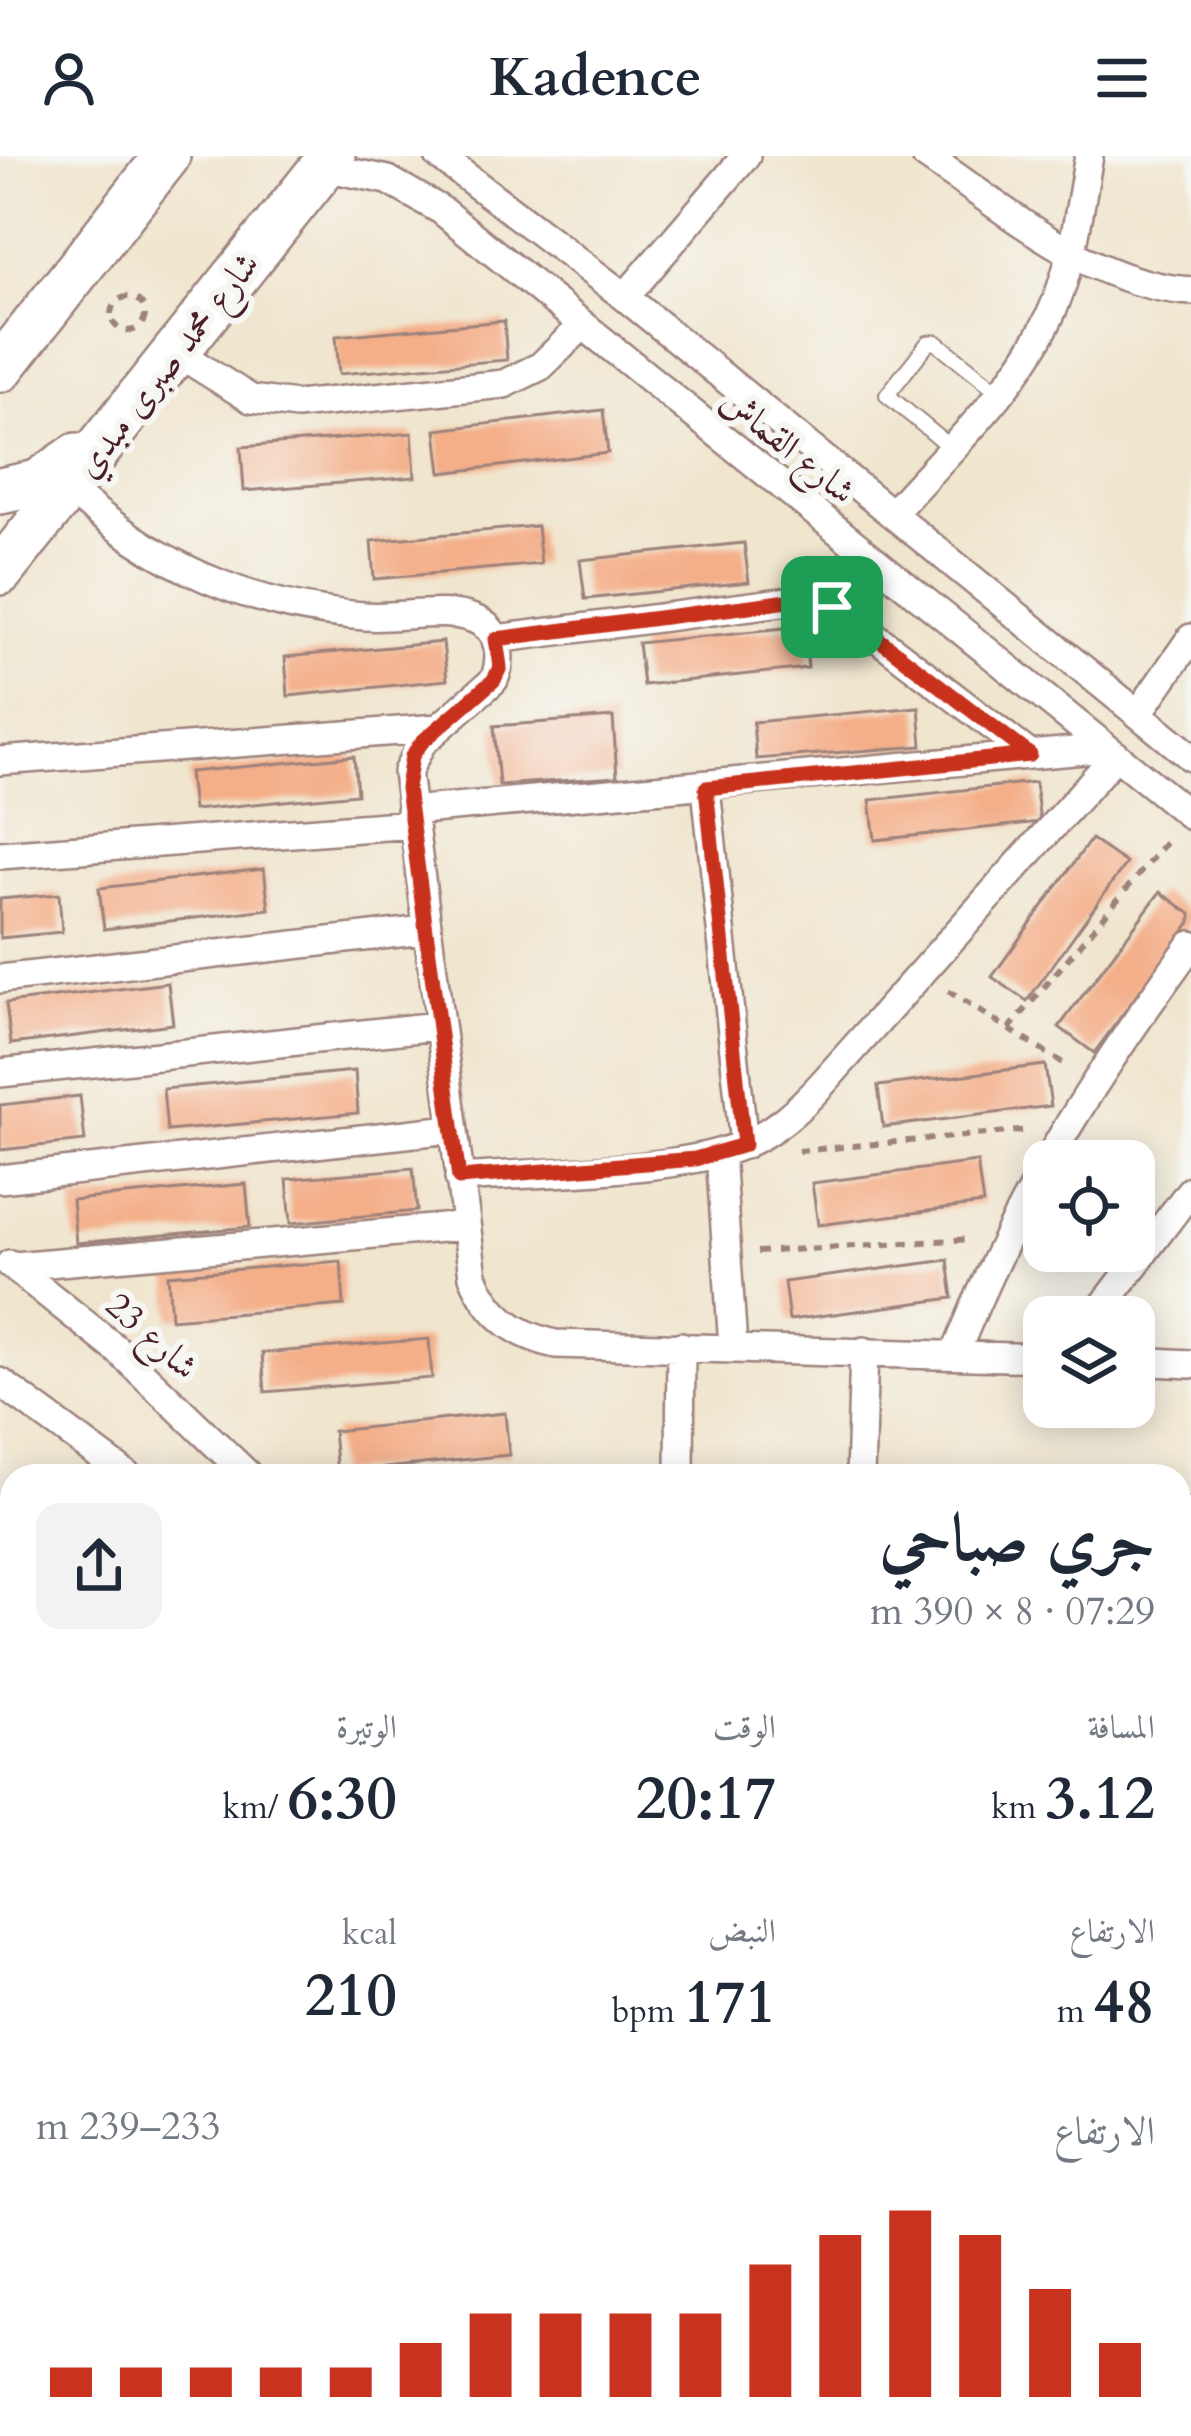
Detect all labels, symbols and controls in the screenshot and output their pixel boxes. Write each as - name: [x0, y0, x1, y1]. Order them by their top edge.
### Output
- text: Kadence: [489, 42, 702, 115]
- icon: person: [36, 45, 102, 111]
- icon: menu: [1089, 45, 1155, 111]
- street label: شارع محمد صبرى مبدي: [63, 242, 275, 491]
- street label: شارع القماش: [707, 377, 866, 520]
- pin: [781, 556, 883, 658]
- icon: arrive: [799, 574, 865, 640]
- map controls: [1023, 1140, 1155, 1428]
- button: locate: [1023, 1140, 1155, 1272]
- street label: شارع 23: [92, 1281, 209, 1395]
- button: layers: [1023, 1296, 1155, 1428]
- text: جري صباحي: [880, 1495, 1155, 1584]
- button: share: [36, 1503, 162, 1629]
- text: 07:29 · 8 × 390 m: [870, 1585, 1155, 1638]
- text: الوتيرة: [336, 1705, 397, 1750]
- text: الوقت: [713, 1705, 776, 1750]
- text: المسافة: [1088, 1705, 1155, 1750]
- text: 6:30: [287, 1759, 397, 1840]
- text: 20:17: [636, 1759, 776, 1840]
- text: 3.12: [1045, 1759, 1155, 1840]
- text: /km: [222, 1785, 287, 1830]
- text: km: [991, 1785, 1045, 1830]
- text: النبض: [708, 1909, 776, 1954]
- text: الارتفاع: [1069, 1909, 1155, 1954]
- text: kcal: [342, 1911, 397, 1956]
- text: 210: [305, 1956, 397, 2037]
- text: 171: [684, 1963, 776, 2044]
- text: 48: [1094, 1963, 1155, 2044]
- text: bpm: [612, 1989, 684, 2034]
- text: m: [1057, 1989, 1094, 2034]
- text: 233–239 m: [36, 2100, 221, 2153]
- text: الارتفاع: [1054, 2105, 1155, 2158]

